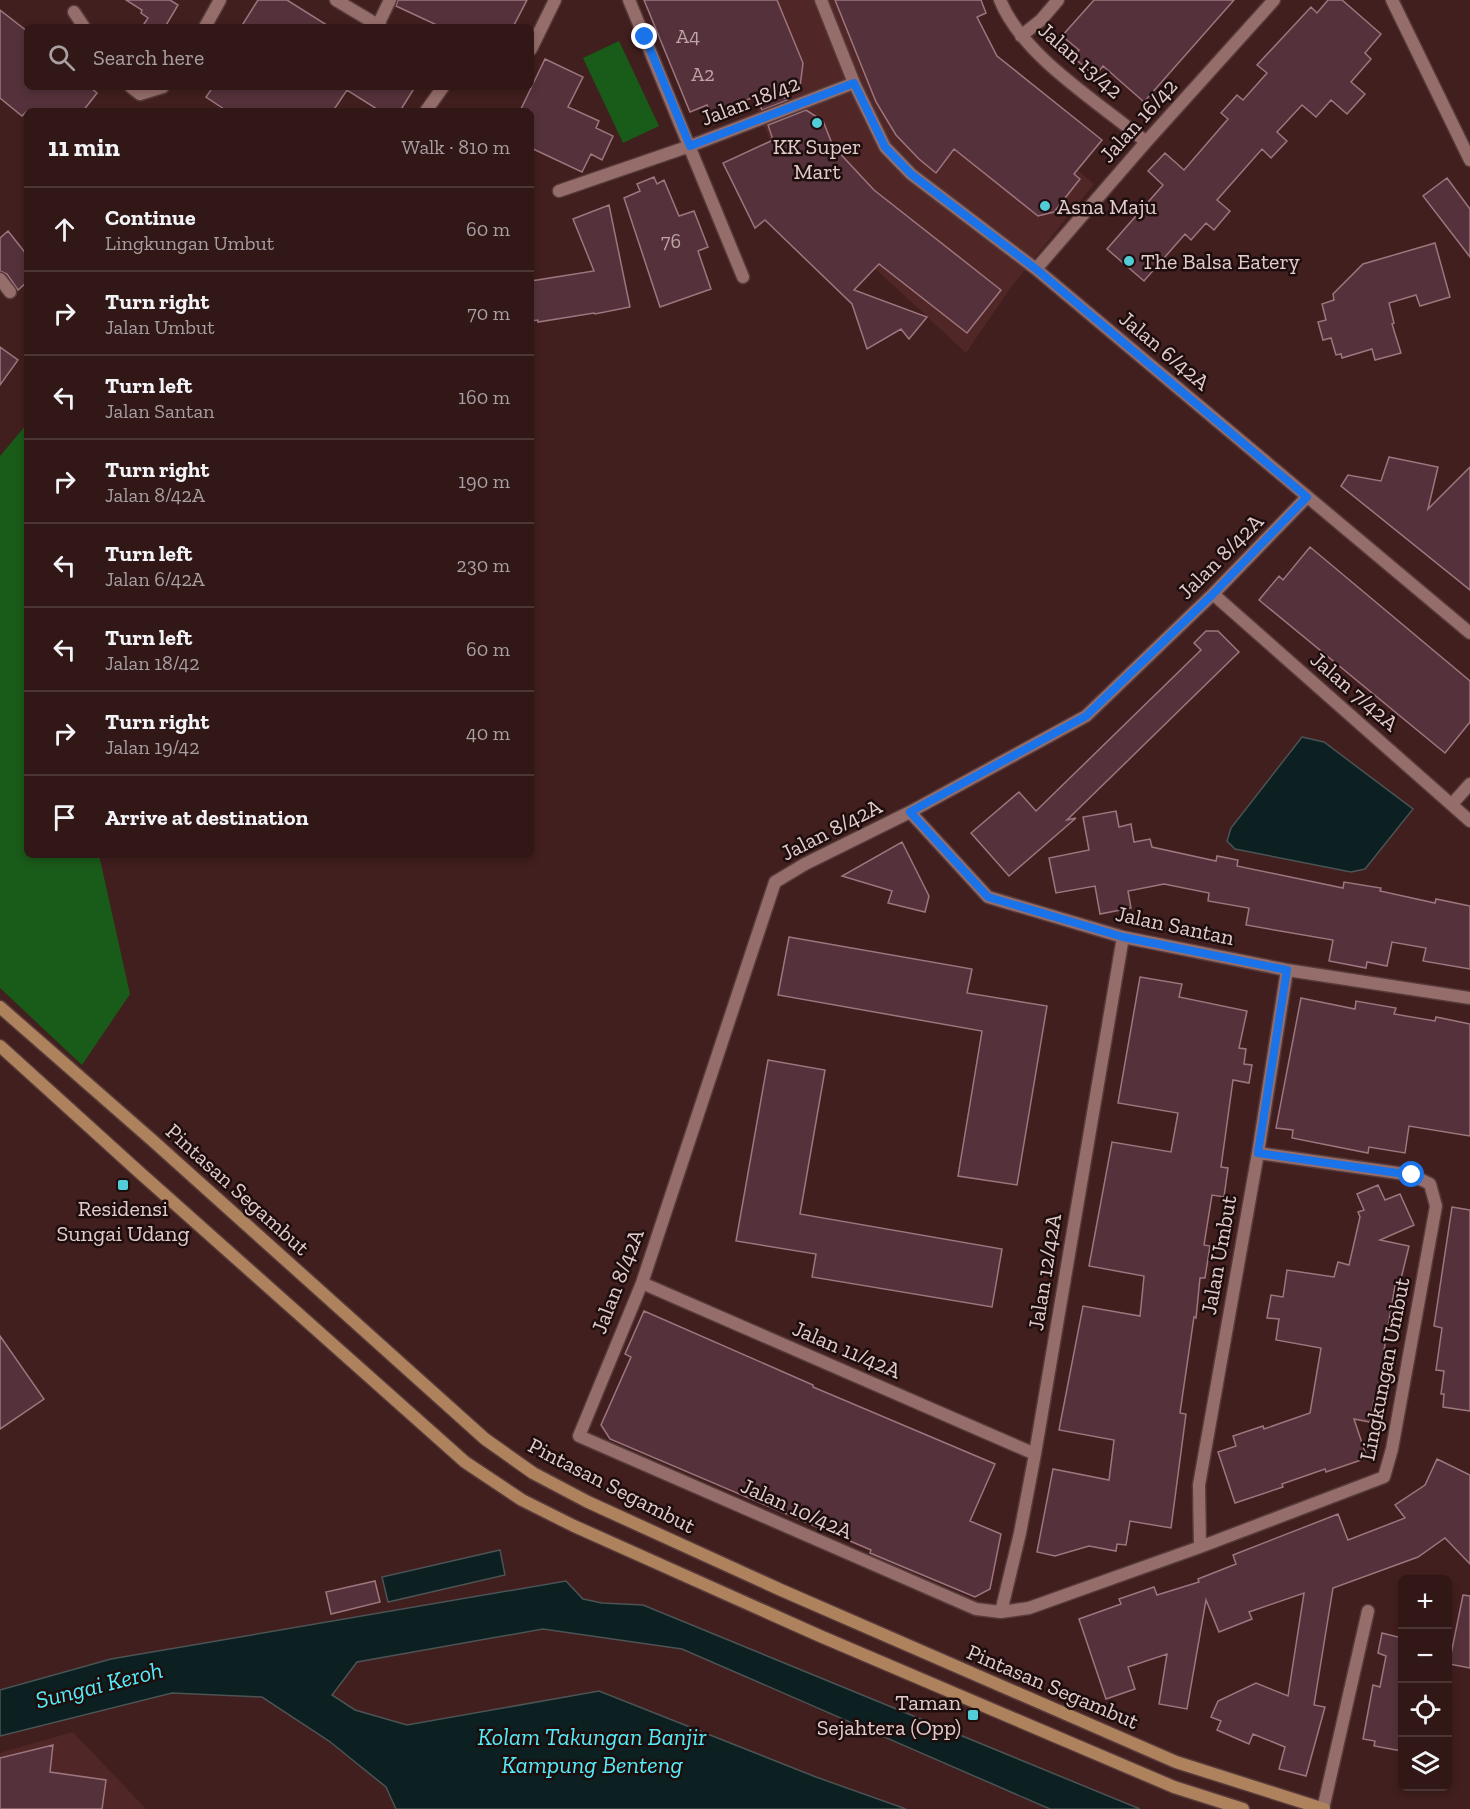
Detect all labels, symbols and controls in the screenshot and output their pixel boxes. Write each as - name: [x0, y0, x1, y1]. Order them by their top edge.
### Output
- street label: Jalan 13/42: [1033, 16, 1128, 104]
- route end: [631, 23, 657, 49]
- search box: [24, 24, 534, 90]
- house number: A4: [676, 24, 700, 48]
- icon: search: [45, 41, 78, 74]
- text: Search here: [93, 44, 204, 71]
- house number: A2: [691, 62, 715, 86]
- street label: Jalan 18/42: [697, 69, 804, 132]
- street label: Jalan 16/42: [1094, 73, 1183, 168]
- marker: KK Super Mart: [810, 116, 824, 130]
- text: 11 min: [48, 131, 120, 163]
- place label: KK Super Mart: [773, 133, 861, 185]
- text: Walk · 810 m: [402, 135, 510, 159]
- place label: Asna Maju: [1057, 193, 1157, 220]
- marker: Asna Maju: [1038, 199, 1052, 213]
- text: Continue: [105, 204, 196, 231]
- icon: ahead: [48, 213, 81, 246]
- text: 60 m: [466, 217, 510, 241]
- house number: 76: [661, 229, 681, 253]
- text: Lingkungan Umbut: [105, 231, 274, 255]
- place label: The Balsa Eatery: [1141, 248, 1301, 275]
- marker: The Balsa Eatery: [1122, 254, 1136, 268]
- text: Turn right: [105, 288, 209, 315]
- icon: right: [48, 297, 81, 330]
- text: 70 m: [467, 301, 510, 325]
- street label: Jalan 6/42A: [1114, 305, 1216, 396]
- text: Jalan Umbut: [105, 315, 215, 339]
- text: Turn left: [105, 372, 192, 399]
- icon: left: [48, 381, 81, 414]
- text: 160 m: [458, 385, 510, 409]
- text: Jalan Santan: [105, 399, 215, 423]
- text: Turn right: [105, 456, 209, 483]
- icon: right: [48, 465, 81, 498]
- text: 190 m: [458, 469, 510, 493]
- text: Jalan 8/42A: [105, 483, 205, 507]
- street label: Jalan 8/42A: [1172, 507, 1269, 605]
- text: Turn left: [105, 540, 192, 567]
- icon: left: [48, 549, 81, 582]
- text: 230 m: [457, 553, 510, 577]
- text: Jalan 6/42A: [105, 567, 205, 591]
- text: Turn left: [105, 624, 192, 651]
- icon: left: [48, 633, 81, 666]
- text: 60 m: [466, 637, 510, 661]
- street label: Jalan 7/42A: [1305, 646, 1405, 737]
- text: Jalan 18/42: [105, 651, 200, 675]
- text: Turn right: [105, 708, 209, 735]
- icon: right: [48, 717, 81, 750]
- text: 40 m: [466, 721, 510, 745]
- text: Jalan 19/42: [105, 735, 199, 759]
- street label: Jalan 8/42A: [776, 792, 887, 866]
- icon: arrive: [48, 801, 81, 834]
- text: Arrive at destination: [105, 804, 308, 831]
- street label: Jalan Santan: [1113, 900, 1237, 951]
- street label: Pintasan Segambut: [160, 1118, 316, 1262]
- route start: [1398, 1161, 1424, 1187]
- marker: Residensi Sungai Udang: [116, 1178, 130, 1192]
- street label: Jalan Umbut: [1195, 1193, 1242, 1317]
- place label: Residensi Sungai Udang: [56, 1195, 190, 1247]
- street label: Jalan 12/42A: [1022, 1211, 1067, 1332]
- street label: Jalan 8/42A: [585, 1224, 650, 1337]
- street label: Lingkungan Umbut: [1353, 1274, 1416, 1463]
- street label: Jalan 11/42A: [789, 1315, 906, 1385]
- street label: Pintasan Segambut: [524, 1432, 701, 1540]
- street label: Jalan 10/42A: [737, 1472, 857, 1545]
- map controls: [1398, 1575, 1452, 1791]
- button: +: [1398, 1575, 1452, 1629]
- button: −: [1398, 1629, 1452, 1683]
- street label: Pintasan Segambut: [963, 1638, 1144, 1735]
- water label: Sungai Keroh: [32, 1655, 166, 1714]
- button: locate: [1398, 1683, 1452, 1737]
- place label: Taman Sejahtera (Opp): [817, 1689, 961, 1741]
- marker: Taman Sejahtera (Opp): [966, 1708, 980, 1722]
- water label: Kolam Takungan Banjir Kampung Benteng: [477, 1722, 707, 1779]
- button: layers: [1398, 1737, 1452, 1791]

